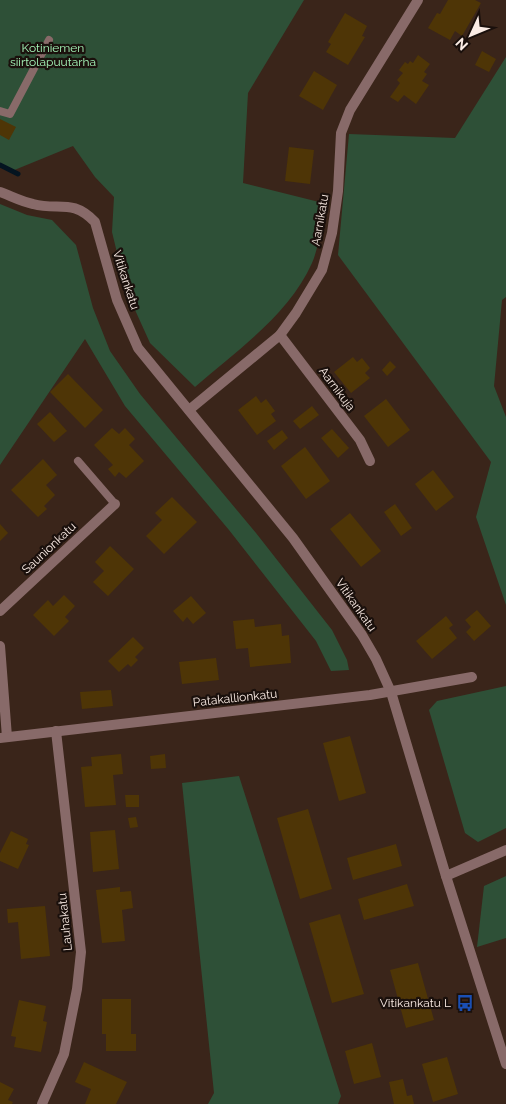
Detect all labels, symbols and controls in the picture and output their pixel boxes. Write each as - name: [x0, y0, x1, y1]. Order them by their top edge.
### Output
- north arrow: [446, 10, 496, 60]
- text: N: [452, 35, 471, 53]
- park label: Kotiniemen siirtolapuutarha: [10, 41, 96, 69]
- street label: Aarnikatu: [309, 193, 331, 247]
- street label: Vitikankatu: [110, 249, 142, 311]
- street label: Aarnikuja: [316, 364, 358, 414]
- street label: Saunionkatu: [19, 519, 79, 577]
- street label: Vitikankatu: [333, 576, 379, 634]
- street label: Patakallionkatu: [192, 687, 278, 709]
- street label: Lauhakatu: [55, 892, 75, 952]
- bus stop icon: Vitikankatu L: [455, 993, 475, 1013]
- place label: Vitikankatu L: [380, 996, 451, 1010]

